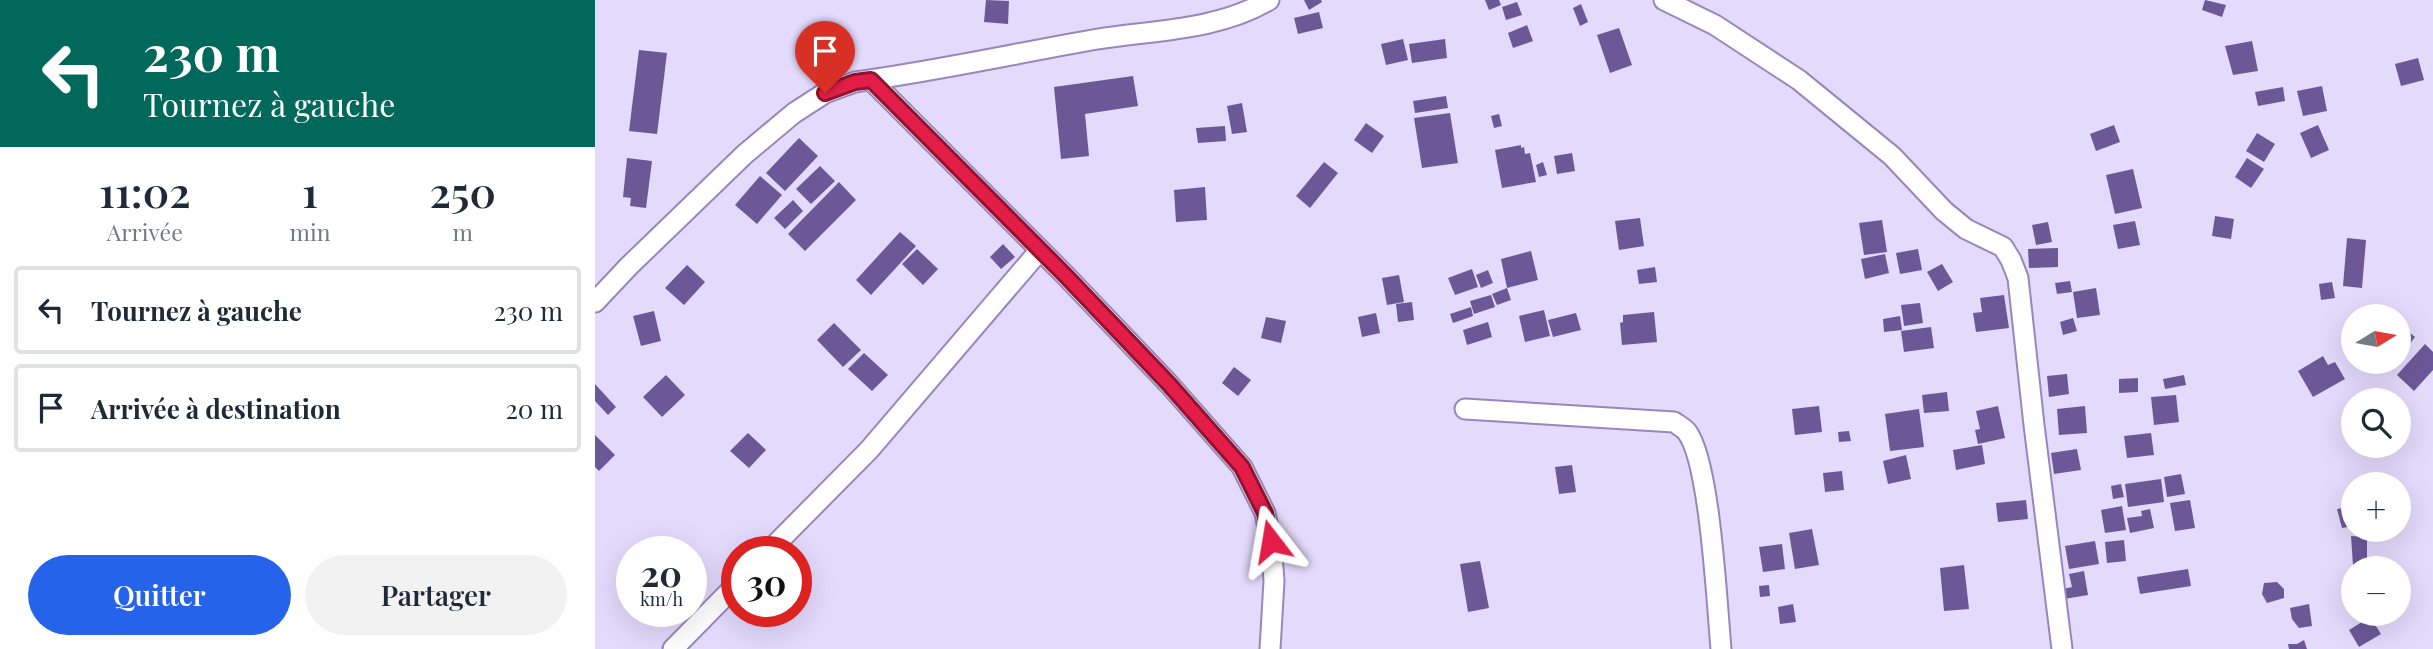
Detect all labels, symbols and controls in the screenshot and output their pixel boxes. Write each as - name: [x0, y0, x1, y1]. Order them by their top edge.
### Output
- text: 230 m: [143, 19, 280, 84]
- pin: [795, 21, 855, 93]
- icon: left: [28, 28, 119, 119]
- icon: arrive: [806, 32, 844, 70]
- text: Tournez à gauche: [143, 82, 396, 125]
- text: 11:02: [99, 163, 191, 219]
- text: 1: [302, 163, 318, 219]
- text: 250: [429, 163, 496, 219]
- text: Arrivée: [107, 216, 183, 247]
- text: min: [290, 216, 330, 247]
- text: m: [452, 216, 473, 247]
- icon: left: [32, 291, 70, 329]
- text: Tournez à gauche: [91, 293, 302, 328]
- text: 230 m: [494, 293, 563, 328]
- north arrow: [2341, 304, 2411, 374]
- map controls: [2341, 304, 2411, 626]
- button: search: [2341, 388, 2411, 458]
- icon: arrive: [32, 389, 70, 427]
- text: Arrivée à destination: [91, 391, 341, 426]
- text: 20 m: [505, 391, 563, 426]
- button: +: [2341, 472, 2411, 542]
- position arrow: [1234, 504, 1308, 578]
- speed limit sign: 30: [721, 536, 812, 627]
- text: 20: [641, 549, 682, 596]
- button: Quitter: [28, 555, 291, 635]
- button: Partager: [305, 555, 567, 635]
- button: −: [2341, 556, 2411, 626]
- text: km/h: [640, 587, 683, 611]

